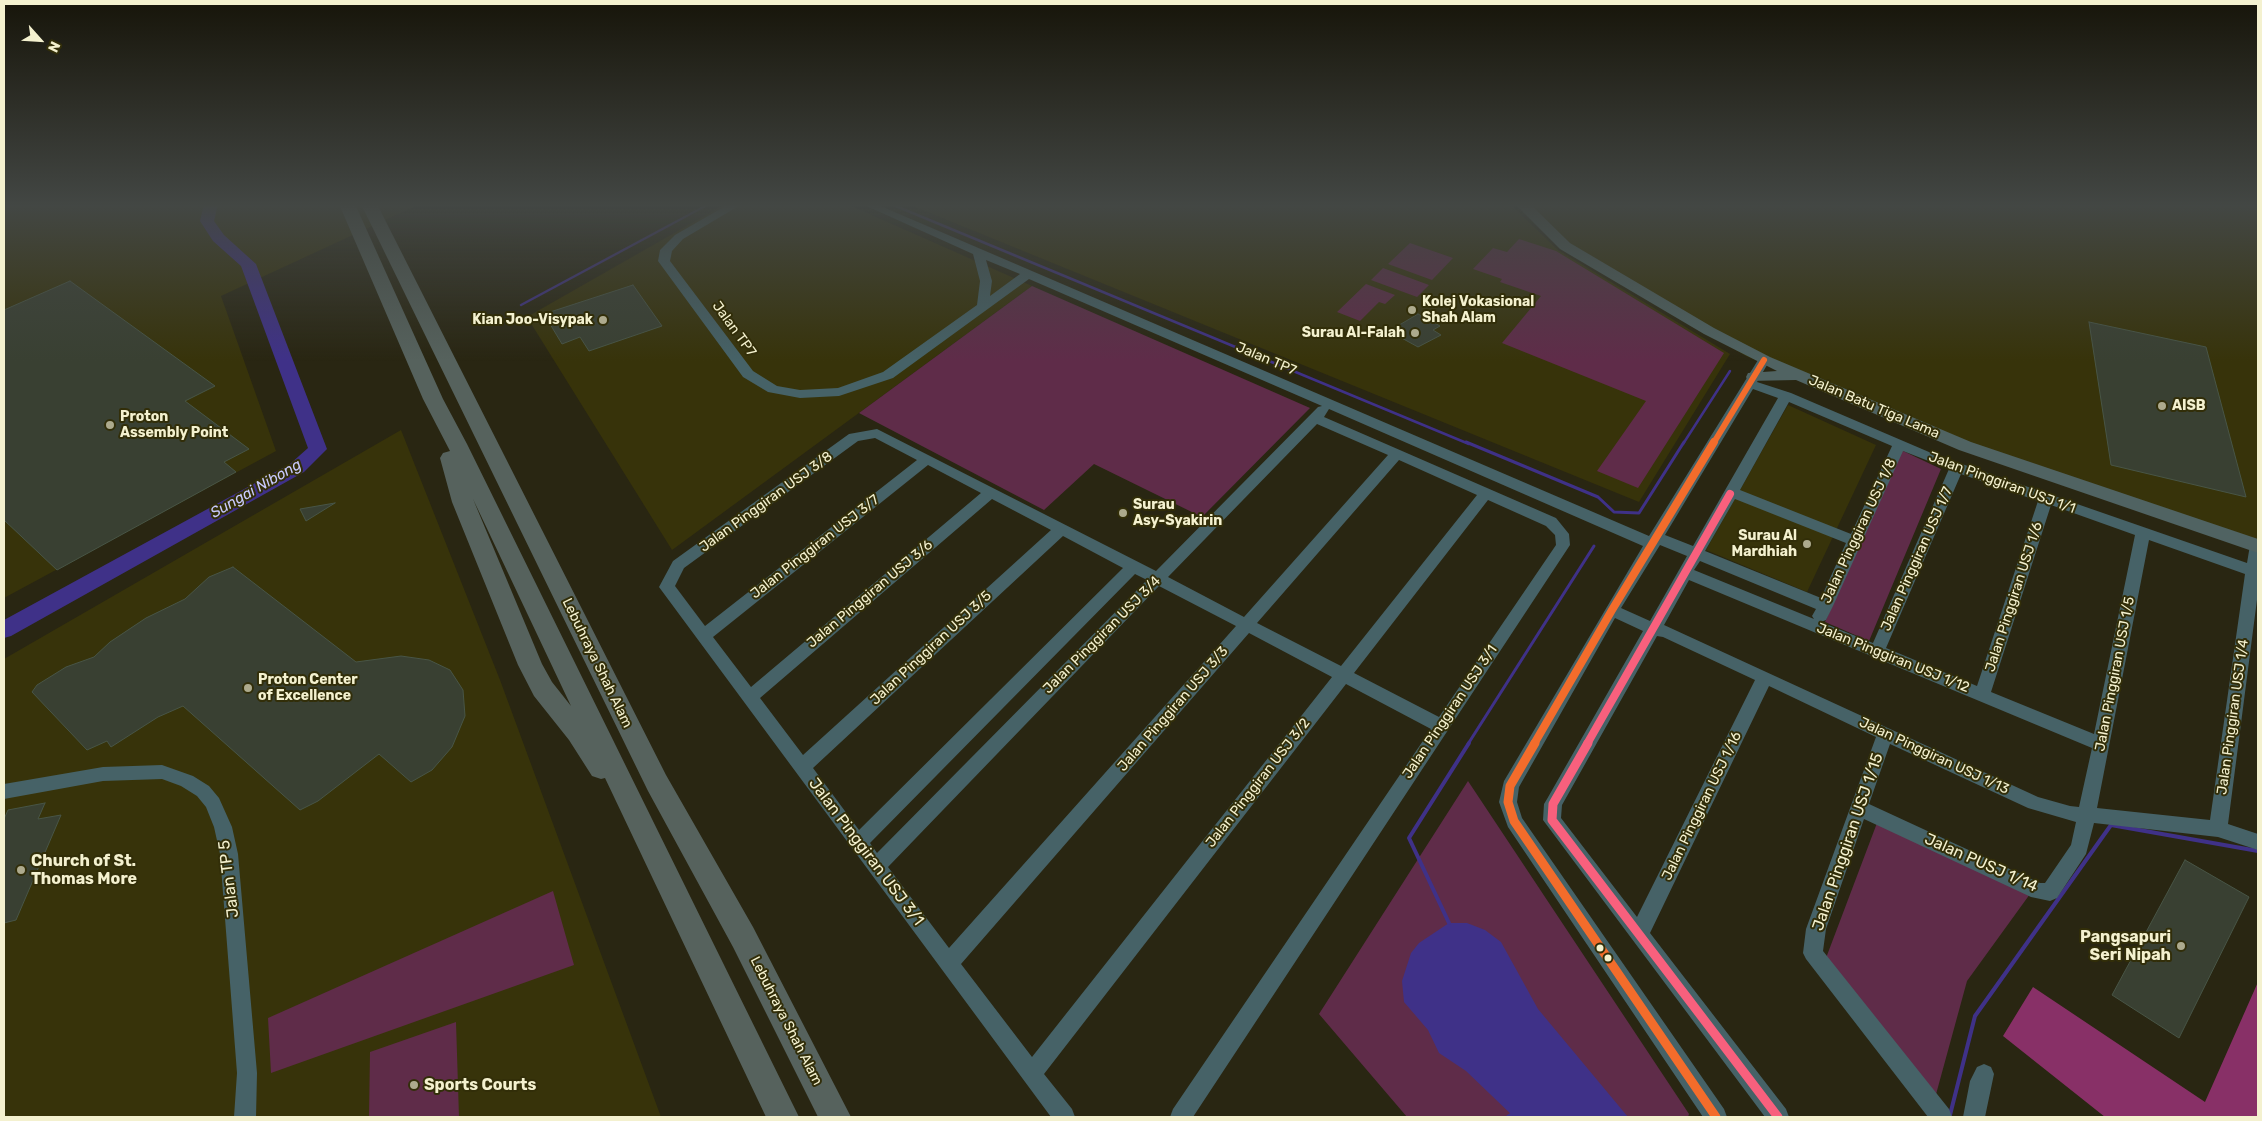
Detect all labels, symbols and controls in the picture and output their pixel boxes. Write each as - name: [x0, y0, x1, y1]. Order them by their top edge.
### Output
- north arrow: [15, 15, 65, 65]
- text: N: [44, 39, 64, 55]
- place label: Kolej Vokasional Shah Alam: [1422, 294, 1534, 326]
- street label: Jalan TP7: [708, 298, 760, 360]
- marker: Kolej Vokasional Shah Alam: [1406, 304, 1418, 316]
- place label: Kian Joo-Visypak: [472, 312, 593, 328]
- marker: Kian Joo-Visypak: [597, 314, 609, 326]
- place label: Surau Al-Falah: [1302, 325, 1405, 341]
- marker: Surau Al-Falah: [1409, 327, 1421, 339]
- street label: Jalan TP7: [1233, 339, 1299, 379]
- street label: Jalan Batu Tiga Lama: [1806, 372, 1942, 442]
- place label: AISB: [2172, 398, 2206, 414]
- marker: AISB: [2156, 400, 2168, 412]
- place label: Proton Assembly Point: [120, 409, 228, 442]
- marker: Proton Assembly Point: [104, 419, 116, 431]
- street label: Jalan Pinggiran USJ 3/8: [696, 448, 836, 556]
- street label: Jalan Pinggiran USJ 1/1: [1926, 449, 2078, 517]
- water label: Sungai Nibong: [207, 456, 305, 522]
- street label: Jalan Pinggiran USJ 1/8: [1818, 456, 1900, 606]
- street label: Jalan Pinggiran USJ 1/7: [1878, 484, 1956, 634]
- street label: Jalan Pinggiran USJ 3/7: [747, 492, 883, 602]
- place label: Surau Asy-Syakirin: [1133, 497, 1222, 530]
- marker: Surau Asy-Syakirin: [1117, 507, 1129, 519]
- street label: Jalan Pinggiran USJ 1/6: [1982, 520, 2046, 674]
- place label: Surau Al Mardhiah: [1732, 528, 1797, 560]
- street label: Jalan Pinggiran USJ 3/6: [804, 536, 936, 652]
- marker: Surau Al Mardhiah: [1801, 538, 1813, 550]
- street label: Jalan Pinggiran USJ 3/4: [1040, 573, 1164, 697]
- street label: Jalan Pinggiran USJ 3/5: [867, 587, 995, 709]
- street label: Lebuhraya Shah Alam: [558, 595, 636, 731]
- street label: Jalan Pinggiran USJ 1/5: [2092, 595, 2138, 753]
- street label: Jalan Pinggiran USJ 1/12: [1814, 620, 1972, 696]
- street label: Jalan Pinggiran USJ 1/4: [2214, 638, 2252, 796]
- street label: Jalan Pinggiran USJ 3/1: [1399, 642, 1501, 782]
- street label: Jalan Pinggiran USJ 3/3: [1114, 643, 1232, 775]
- place label: Proton Center of Excellence: [258, 672, 358, 704]
- marker: Proton Center of Excellence: [242, 682, 254, 694]
- street label: Jalan Pinggiran USJ 1/13: [1856, 714, 2012, 798]
- street label: Jalan Pinggiran USJ 3/2: [1202, 715, 1314, 851]
- street label: Jalan Pinggiran USJ 1/16: [1659, 729, 1745, 883]
- street label: Jalan Pinggiran USJ 1/15: [1809, 751, 1887, 933]
- street label: Jalan Pinggiran USJ 3/1: [804, 774, 928, 930]
- street label: Jalan PUSJ 1/14: [1921, 829, 2041, 897]
- street label: Jalan TP 5: [215, 839, 243, 919]
- place label: Church of St. Thomas More: [31, 851, 137, 889]
- marker: Church of St. Thomas More: [15, 864, 27, 876]
- place label: Pangsapuri Seri Nipah: [2080, 927, 2171, 965]
- marker: Pangsapuri Seri Nipah: [2175, 940, 2187, 952]
- unlabelled marker: [1595, 943, 1605, 953]
- unlabelled marker: [1603, 953, 1613, 963]
- street label: Lebuhraya Shah Alam: [746, 954, 826, 1088]
- place label: Sports Courts: [424, 1075, 536, 1095]
- marker: Sports Courts: [408, 1079, 420, 1091]

